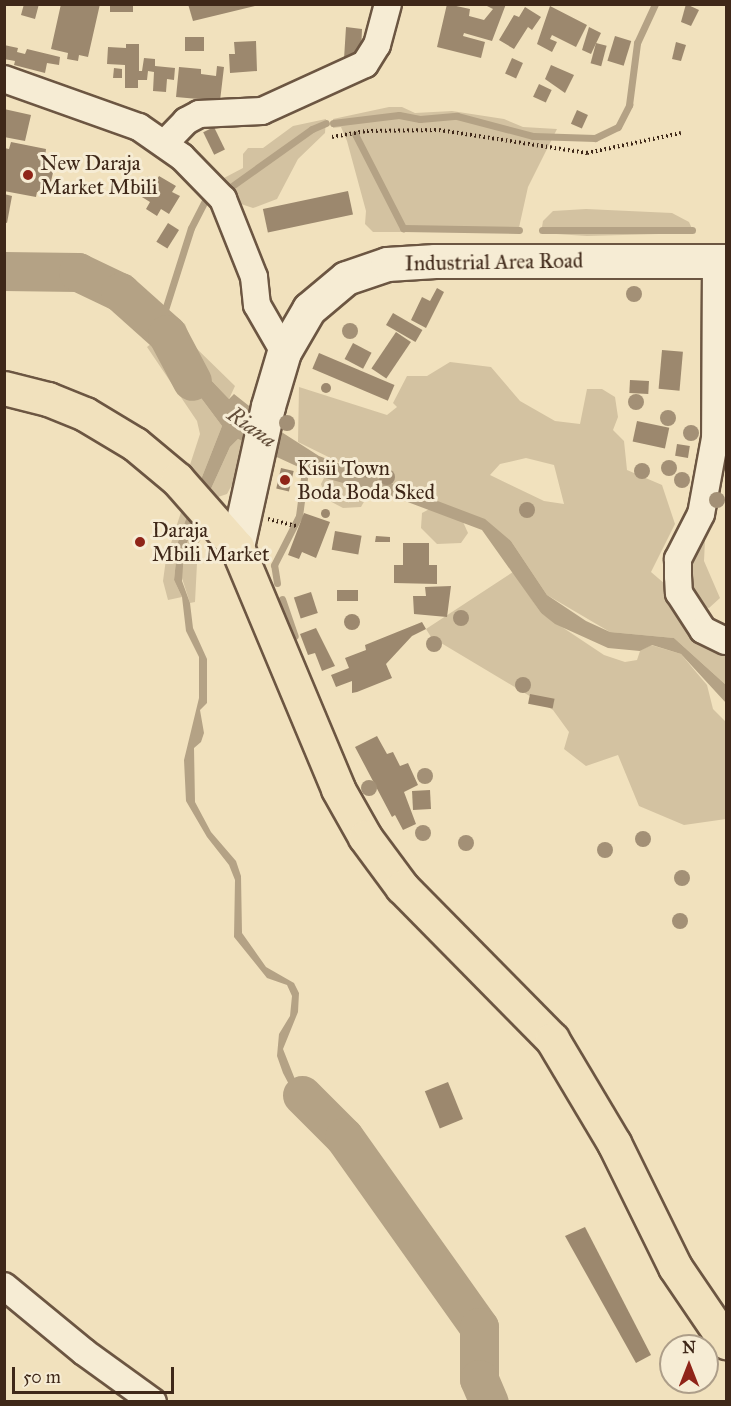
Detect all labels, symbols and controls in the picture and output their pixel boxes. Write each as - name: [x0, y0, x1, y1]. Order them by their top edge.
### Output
- place label: New Daraja Market Mbili: [40, 150, 158, 200]
- marker: New Daraja Market Mbili: [21, 168, 35, 182]
- street label: Industrial Area Road: [404, 248, 584, 276]
- water label: Riana: [222, 401, 282, 453]
- place label: Kisii Town Boda Boda Sked: [297, 455, 435, 505]
- marker: Kisii Town Boda Boda Sked: [278, 473, 292, 487]
- place label: Daraja Mbili Market: [152, 517, 270, 567]
- marker: Daraja Mbili Market: [133, 535, 147, 549]
- north arrow: [659, 1334, 719, 1394]
- text: N: [682, 1338, 696, 1357]
- scale bar: [15, 1355, 177, 1393]
- text: 50 m: [23, 1366, 61, 1388]

